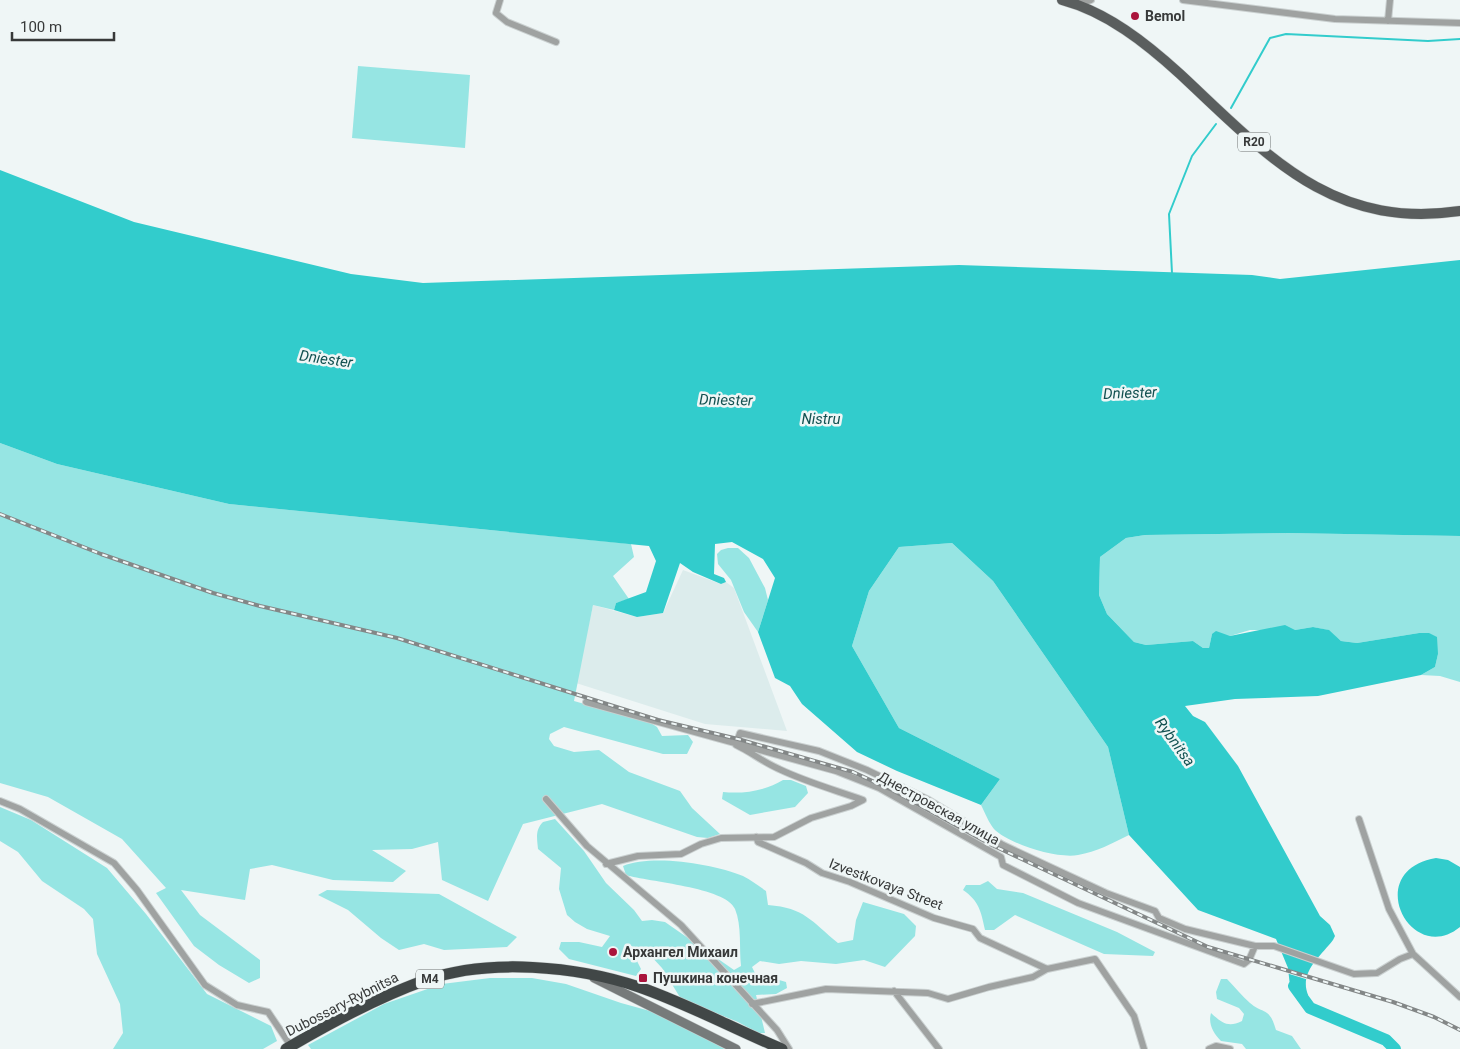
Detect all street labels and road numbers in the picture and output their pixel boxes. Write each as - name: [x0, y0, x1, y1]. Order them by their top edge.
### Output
- road number: R20: [1238, 132, 1270, 152]
- street label: Днестровская улица: [876, 768, 1002, 848]
- street label: Izvestkovaya Street: [827, 855, 945, 913]
- street label: Dubossary-Rybnitsa: [283, 969, 401, 1039]
- road number: M4: [416, 970, 444, 989]

